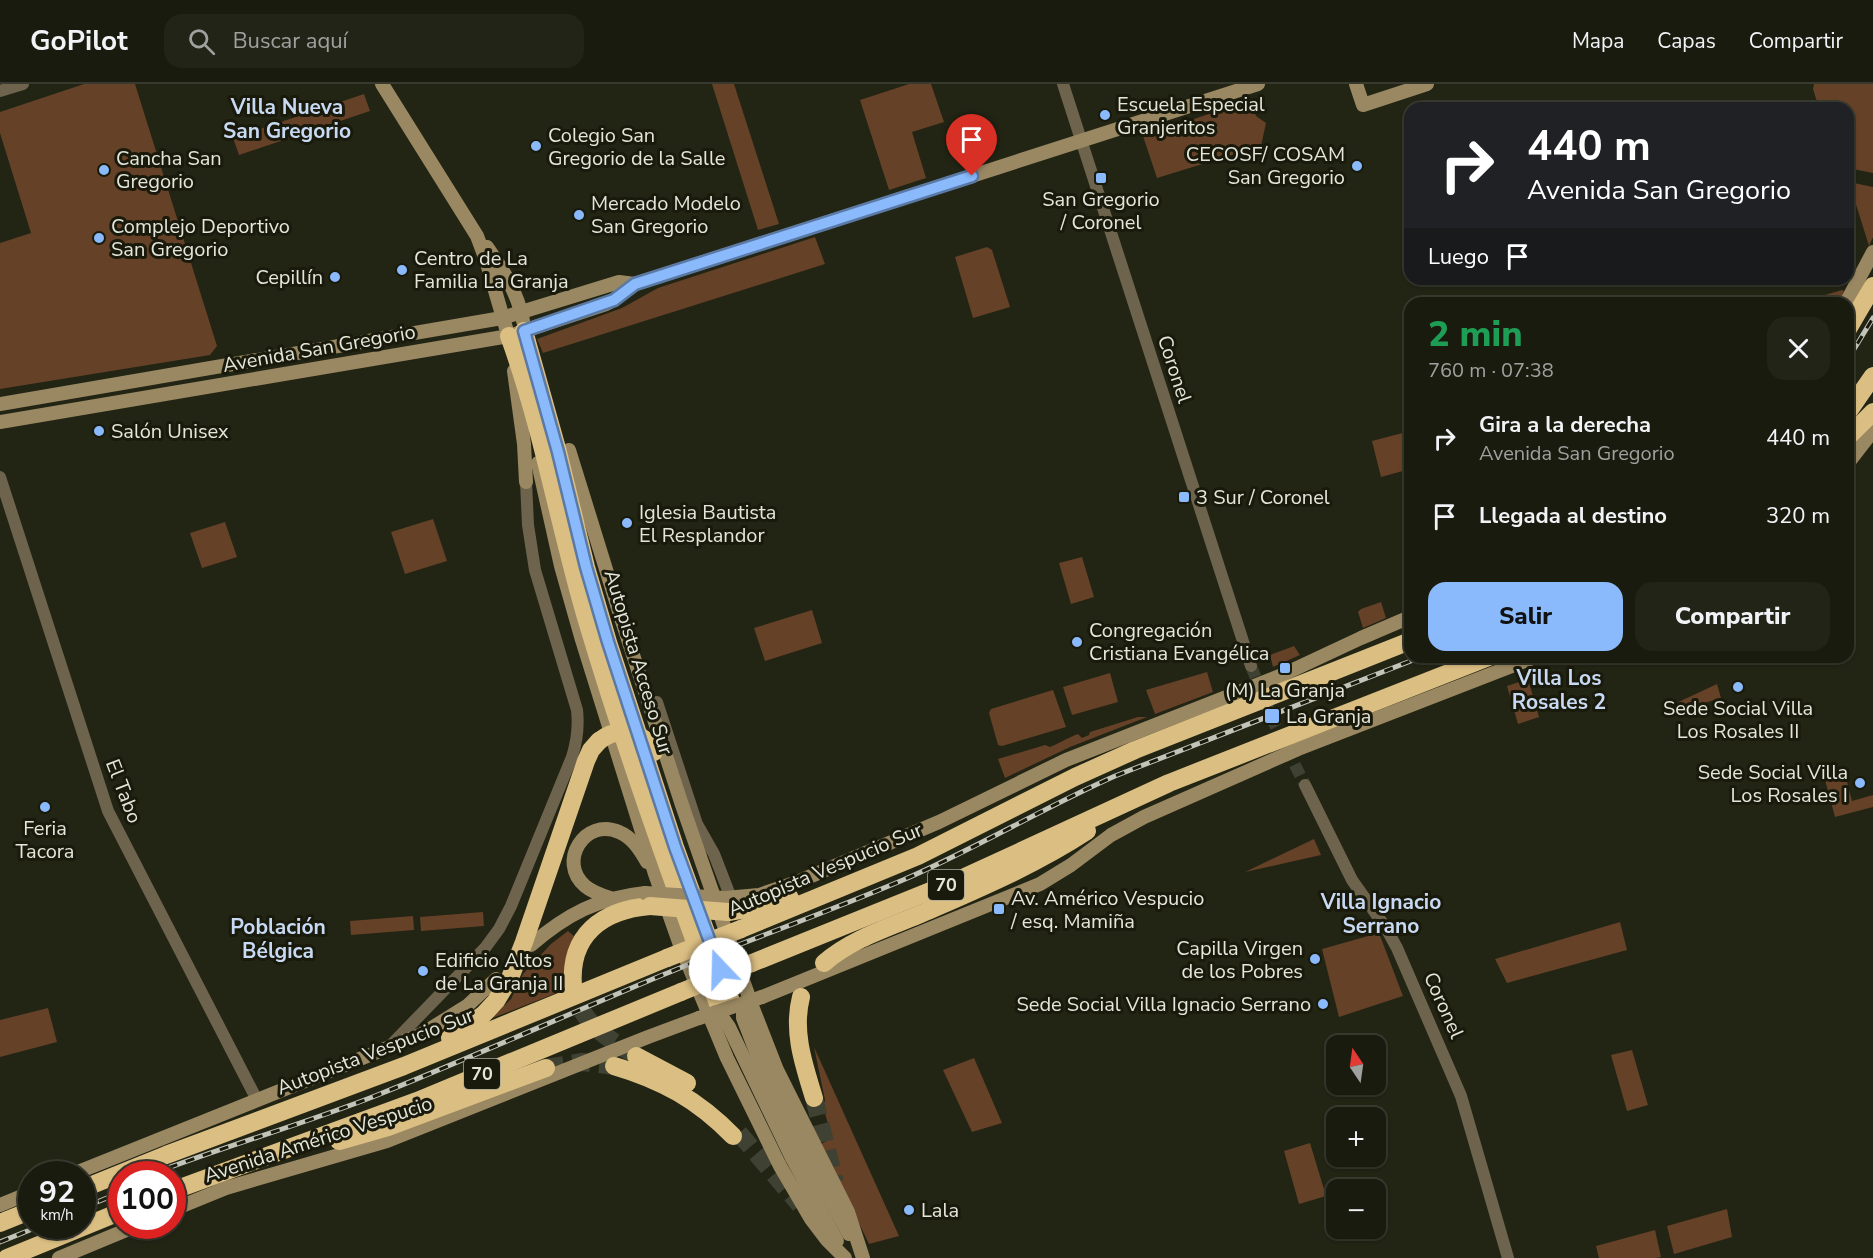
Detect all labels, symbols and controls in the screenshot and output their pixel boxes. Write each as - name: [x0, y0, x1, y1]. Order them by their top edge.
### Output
- search box: [164, 14, 584, 68]
- text: GoPilot: [30, 22, 128, 60]
- icon: search: [185, 25, 218, 58]
- text: Buscar aquí: [233, 26, 348, 56]
- text: Mapa: [1572, 27, 1624, 55]
- text: Capas: [1657, 27, 1716, 55]
- text: Compartir: [1749, 27, 1843, 55]
- place label: Escuela Especial Granjeritos: [1117, 91, 1265, 141]
- district label: Villa Nueva San Gregorio: [223, 93, 351, 145]
- marker: Escuela Especial Granjeritos: [1098, 108, 1112, 122]
- pin: [946, 114, 997, 176]
- text: 440 m: [1527, 118, 1651, 175]
- place label: Colegio San Gregorio de la Salle: [548, 122, 725, 172]
- icon: arrive: [955, 123, 988, 156]
- icon: right: [1428, 126, 1506, 204]
- marker: Colegio San Gregorio de la Salle: [529, 139, 543, 153]
- place label: CECOSF/ COSAM San Gregorio: [1186, 141, 1345, 191]
- place label: Cancha San Gregorio: [116, 145, 222, 195]
- marker: CECOSF/ COSAM San Gregorio: [1350, 159, 1364, 173]
- marker: Cancha San Gregorio: [97, 163, 111, 177]
- marker: San Gregorio / Coronel: [1094, 171, 1108, 185]
- text: Avenida San Gregorio: [1527, 172, 1791, 209]
- place label: San Gregorio / Coronel: [1042, 186, 1160, 236]
- place label: Mercado Modelo San Gregorio: [591, 190, 741, 240]
- marker: Mercado Modelo San Gregorio: [572, 208, 586, 222]
- place label: Complejo Deportivo San Gregorio: [111, 213, 290, 263]
- marker: Complejo Deportivo San Gregorio: [92, 231, 106, 245]
- icon: arrive: [1501, 240, 1534, 273]
- text: Luego: [1428, 242, 1489, 272]
- place label: Centro de La Familia La Granja: [414, 245, 569, 295]
- marker: Centro de La Familia La Granja: [395, 263, 409, 277]
- place label: Cepillín: [255, 264, 323, 291]
- marker: Cepillín: [328, 270, 342, 284]
- text: 2 min: [1428, 310, 1523, 359]
- button: close: [1767, 317, 1830, 380]
- street label: Avenida San Gregorio: [220, 318, 418, 379]
- street label: Coronel: [1151, 332, 1198, 407]
- text: 760 m · 07:38: [1428, 357, 1554, 384]
- text: Gira a la derecha: [1479, 410, 1651, 440]
- place label: Salón Unisex: [111, 418, 229, 445]
- icon: right: [1428, 422, 1461, 455]
- text: 440 m: [1766, 423, 1830, 453]
- marker: Salón Unisex: [92, 424, 106, 438]
- text: Avenida San Gregorio: [1479, 440, 1675, 467]
- place label: 3 Sur / Coronel: [1196, 484, 1330, 511]
- marker: 3 Sur / Coronel: [1177, 490, 1191, 504]
- place label: Iglesia Bautista El Resplandor: [639, 499, 776, 549]
- icon: arrive: [1428, 500, 1461, 533]
- text: Llegada al destino: [1479, 501, 1667, 531]
- text: 320 m: [1766, 501, 1830, 531]
- marker: Iglesia Bautista El Resplandor: [620, 516, 634, 530]
- street label: Autopista Acceso Sur: [598, 566, 680, 758]
- button: Salir: [1428, 582, 1623, 651]
- button: Compartir: [1635, 582, 1830, 651]
- place label: Congregación Cristiana Evangélica: [1089, 617, 1269, 667]
- marker: Congregación Cristiana Evangélica: [1070, 635, 1084, 649]
- marker: (M) La Granja: [1278, 661, 1292, 675]
- district label: Villa Los Rosales 2: [1512, 664, 1606, 716]
- place label: (M) La Granja: [1225, 677, 1345, 704]
- marker: Sede Social Villa Los Rosales II: [1731, 680, 1745, 694]
- place label: Sede Social Villa Los Rosales II: [1663, 695, 1813, 745]
- place label: La Granja: [1286, 703, 1371, 730]
- marker: La Granja: [1263, 707, 1281, 725]
- street label: El Tabo: [99, 755, 148, 827]
- place label: Sede Social Villa Los Rosales I: [1698, 759, 1848, 809]
- marker: Sede Social Villa Los Rosales I: [1853, 776, 1867, 790]
- marker: Feria Tacora: [38, 800, 52, 814]
- place label: Feria Tacora: [16, 815, 74, 865]
- street label: Autopista Vespucio Sur: [724, 816, 927, 923]
- road number: 70: [928, 870, 964, 900]
- place label: Av. Américo Vespucio / esq. Mamiña: [1010, 885, 1204, 935]
- district label: Villa Ignacio Serrano: [1320, 888, 1441, 940]
- marker: Av. Américo Vespucio / esq. Mamiña: [992, 902, 1006, 916]
- district label: Población Bélgica: [230, 913, 326, 965]
- place label: Capilla Virgen de los Pobres: [1176, 935, 1303, 985]
- position arrow: [688, 937, 752, 1001]
- place label: Edificio Altos de La Granja II: [435, 947, 563, 997]
- marker: Capilla Virgen de los Pobres: [1308, 952, 1322, 966]
- marker: Edificio Altos de La Granja II: [416, 964, 430, 978]
- street label: Coronel: [1417, 968, 1470, 1043]
- place label: Sede Social Villa Ignacio Serrano: [1016, 991, 1311, 1018]
- marker: Sede Social Villa Ignacio Serrano: [1316, 997, 1330, 1011]
- street label: Autopista Vespucio Sur: [273, 1001, 478, 1102]
- north arrow: [1326, 1035, 1386, 1095]
- map controls: [1326, 1035, 1386, 1239]
- road number: 70: [464, 1059, 500, 1089]
- street label: Avenida Américo Vespucio: [201, 1090, 436, 1189]
- button: +: [1326, 1107, 1386, 1167]
- speed limit sign: 100: [108, 1161, 186, 1239]
- text: 92: [39, 1172, 75, 1213]
- button: −: [1326, 1179, 1386, 1239]
- place label: Lala: [921, 1197, 959, 1224]
- marker: Lala: [902, 1203, 916, 1217]
- text: km/h: [40, 1205, 74, 1225]

